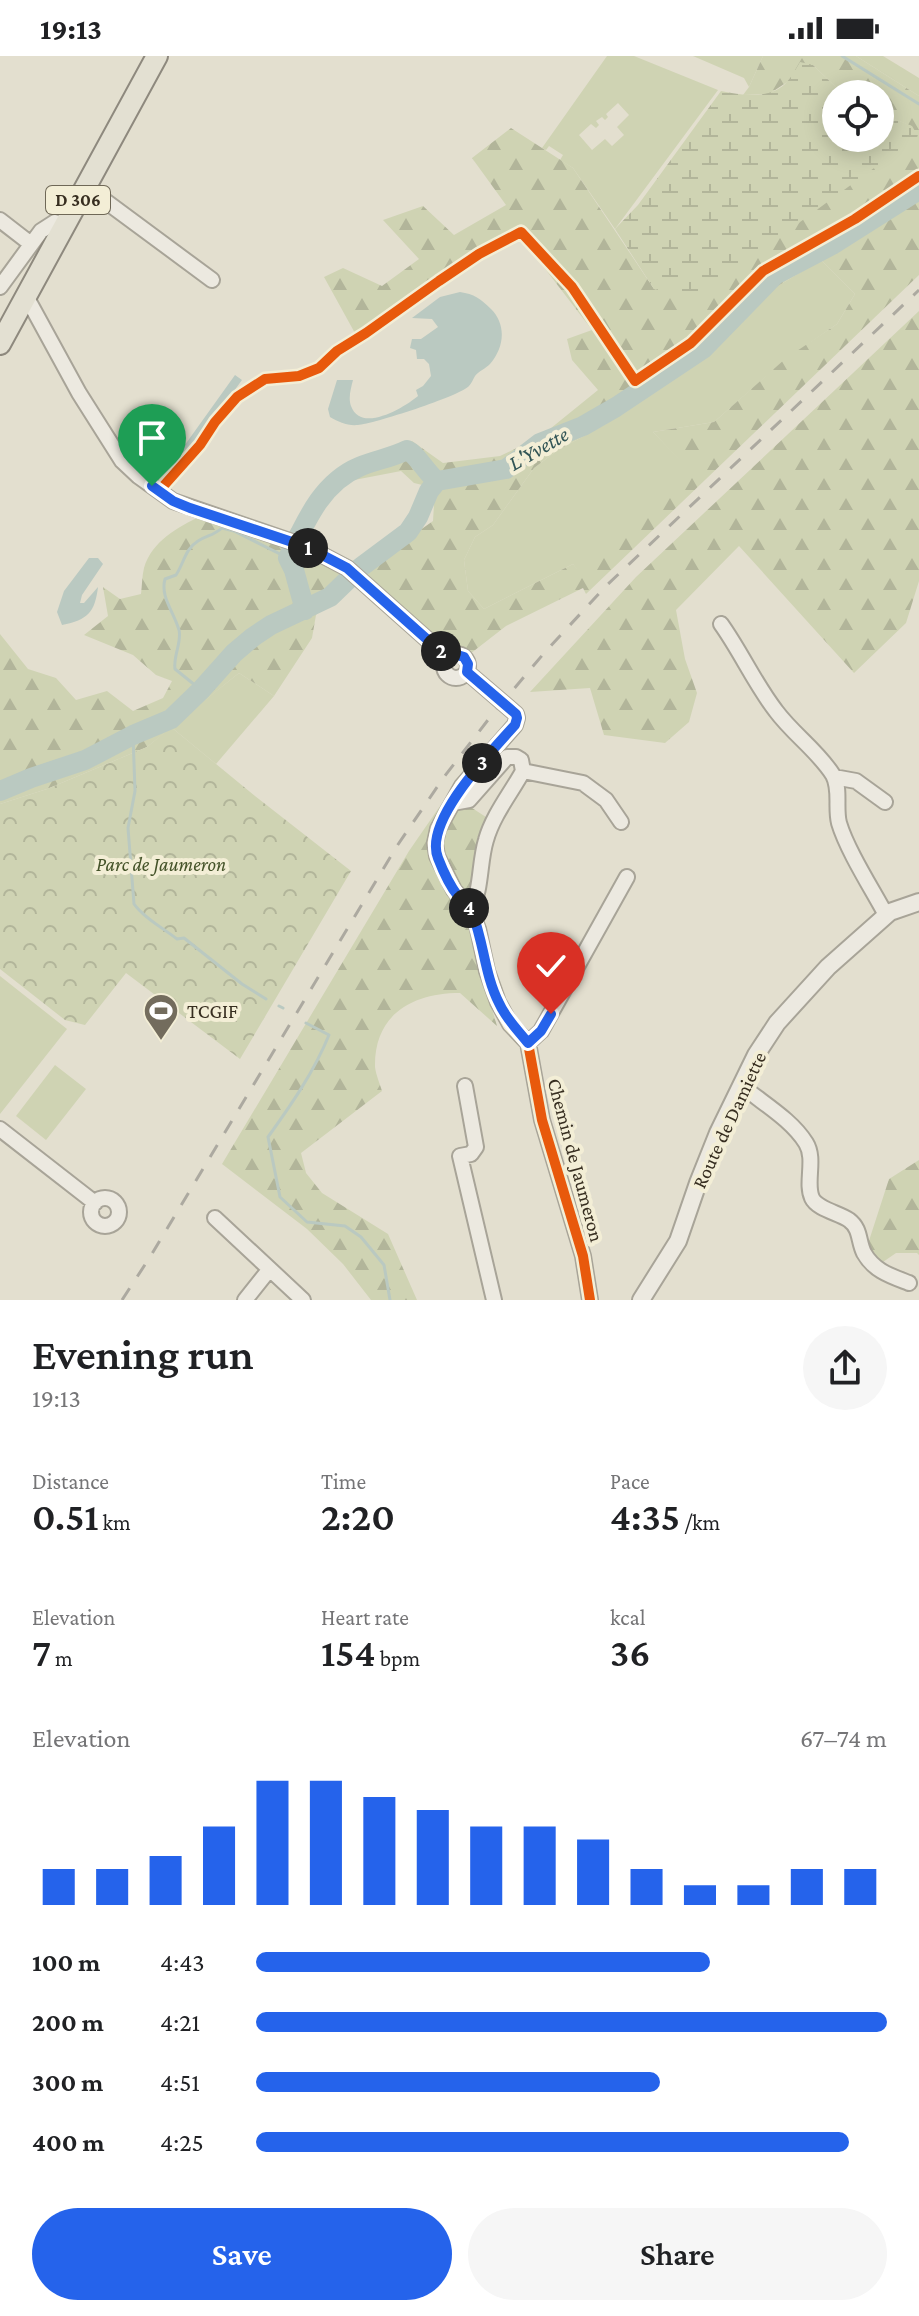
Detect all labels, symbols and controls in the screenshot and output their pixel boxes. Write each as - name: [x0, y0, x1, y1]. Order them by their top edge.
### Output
- text: 19:13: [40, 12, 102, 45]
- map controls: [822, 80, 894, 152]
- button: locate: [822, 80, 894, 152]
- road number: D 306: [46, 186, 110, 214]
- pin: [118, 404, 186, 486]
- icon: arrive: [130, 416, 174, 460]
- water label: L'Yvette: [504, 421, 573, 476]
- pin: 1: [288, 528, 328, 568]
- text: 1: [304, 535, 312, 560]
- pin: 2: [421, 631, 461, 671]
- text: 2: [435, 638, 447, 663]
- pin: 3: [462, 743, 502, 783]
- text: 3: [477, 750, 487, 775]
- park label: Parc de Jaumeron: [96, 853, 226, 876]
- pin: 4: [449, 888, 489, 928]
- text: 4: [463, 895, 475, 920]
- pin: [517, 932, 585, 1014]
- icon: check: [529, 944, 573, 988]
- sports icon: TCGIF: [142, 992, 180, 1042]
- place label: TCGIF: [187, 1000, 238, 1022]
- street label: Route de Damiette: [688, 1048, 770, 1192]
- street label: Chemin de Jaumeron: [543, 1076, 608, 1245]
- button: share: [803, 1326, 887, 1410]
- text: Evening run: [32, 1330, 254, 1378]
- text: 19:13: [32, 1384, 81, 1413]
- text: Distance: [32, 1469, 109, 1494]
- text: Time: [321, 1469, 366, 1494]
- text: Pace: [610, 1469, 650, 1494]
- text: 0.51: [32, 1494, 98, 1539]
- text: 2:20: [321, 1494, 395, 1539]
- text: 4:35: [610, 1494, 680, 1539]
- text: km: [98, 1510, 131, 1535]
- text: /km: [680, 1510, 720, 1535]
- text: Elevation: [32, 1605, 115, 1630]
- text: Heart rate: [321, 1605, 409, 1630]
- text: kcal: [610, 1605, 645, 1630]
- text: 7: [32, 1630, 51, 1675]
- text: 154: [321, 1630, 376, 1675]
- text: 36: [610, 1630, 651, 1675]
- text: m: [51, 1646, 73, 1671]
- text: bpm: [376, 1646, 420, 1671]
- text: Elevation: [32, 1724, 130, 1753]
- text: 67–74 m: [800, 1724, 887, 1753]
- text: 100 m: [32, 1948, 100, 1977]
- text: 4:43: [160, 1948, 205, 1977]
- text: 200 m: [32, 2008, 104, 2037]
- text: 4:21: [160, 2008, 200, 2037]
- text: 300 m: [32, 2068, 103, 2097]
- text: 4:51: [160, 2068, 200, 2097]
- text: 400 m: [32, 2128, 105, 2157]
- text: 4:25: [160, 2128, 204, 2157]
- button: Save: [32, 2208, 452, 2300]
- button: Share: [468, 2208, 887, 2300]

